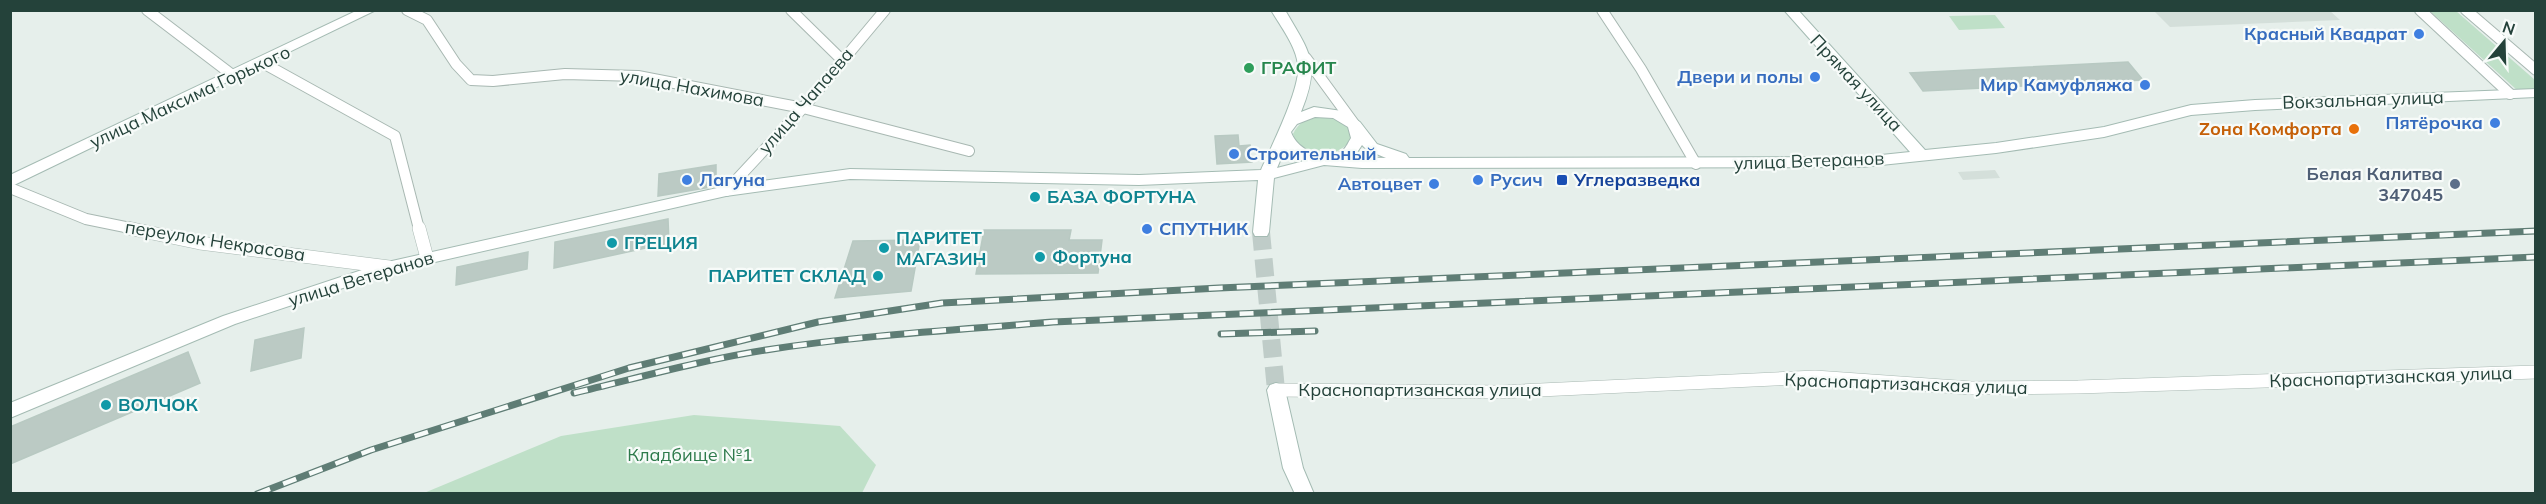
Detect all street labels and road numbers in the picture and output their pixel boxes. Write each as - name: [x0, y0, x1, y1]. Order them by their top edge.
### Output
- street label: Прямая улица: [1805, 29, 1907, 136]
- street label: улица Максима Горького: [86, 40, 294, 153]
- street label: улица Чапаева: [753, 43, 858, 159]
- street label: улица Нахимова: [618, 64, 766, 112]
- street label: Вокзальная улица: [2282, 85, 2444, 114]
- street label: улица Ветеранов: [1733, 146, 1885, 175]
- street label: переулок Некрасова: [123, 215, 307, 266]
- street label: улица Ветеранов: [285, 245, 436, 312]
- street label: Краснопартизанская улица: [2269, 361, 2513, 392]
- street label: Краснопартизанская улица: [1784, 368, 2028, 399]
- street label: Краснопартизанская улица: [1298, 378, 1542, 401]

